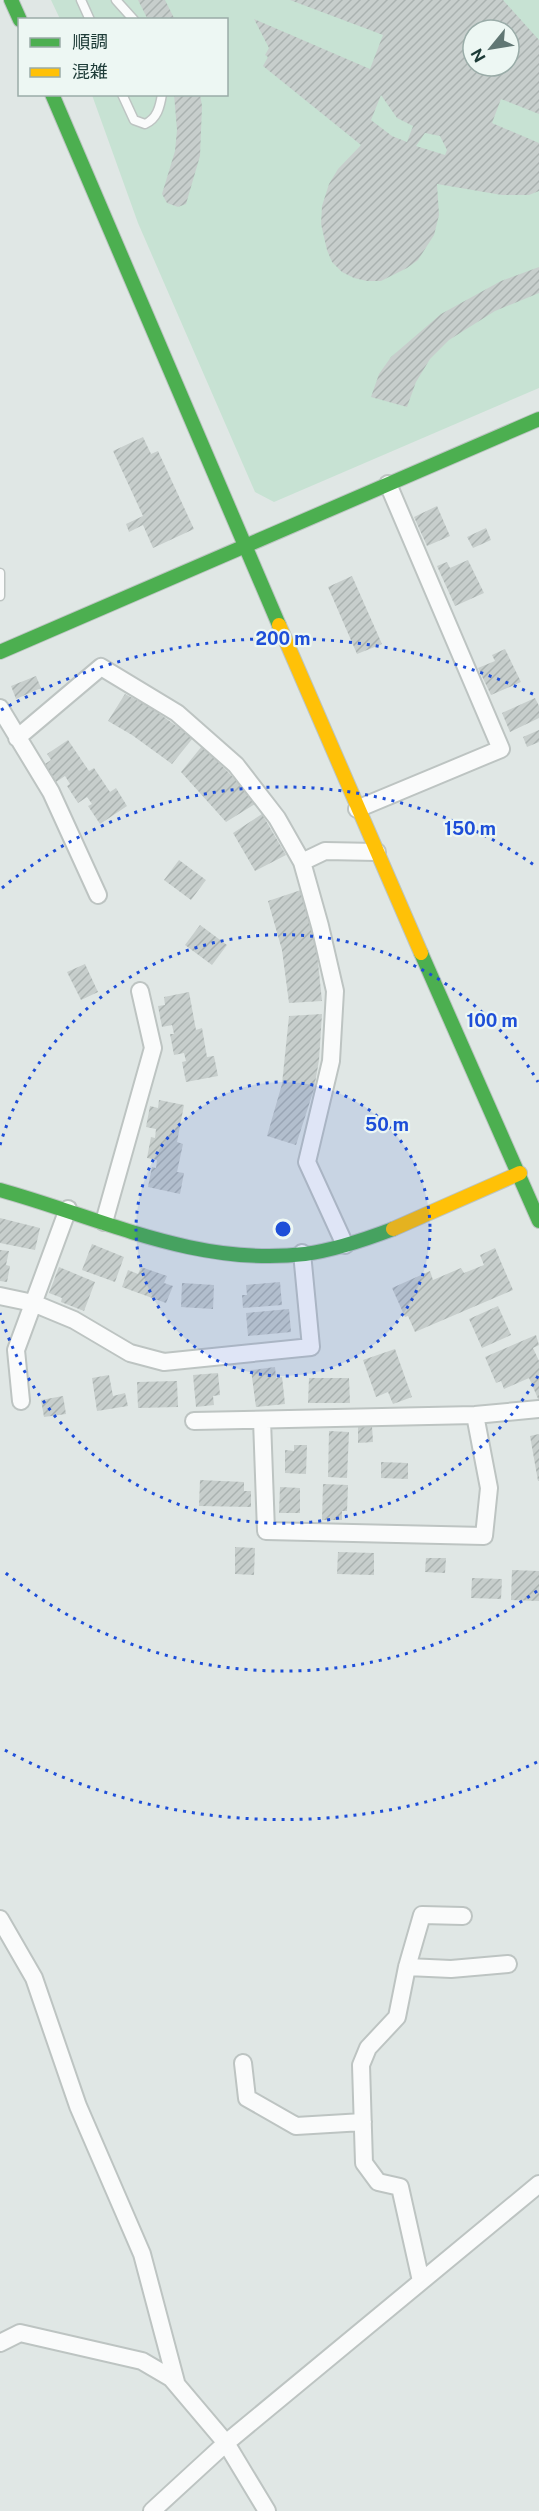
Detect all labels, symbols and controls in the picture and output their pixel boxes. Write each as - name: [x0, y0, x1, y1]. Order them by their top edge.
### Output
- legend: [18, 18, 228, 96]
- north arrow: [461, 18, 521, 78]
- text: 順調: [72, 31, 108, 52]
- text: N: [467, 45, 490, 65]
- text: 混雑: [72, 61, 108, 82]
- text: 200 m: [256, 628, 310, 649]
- text: 150 m: [444, 818, 496, 839]
- text: 100 m: [466, 1010, 518, 1031]
- text: 50 m: [365, 1114, 409, 1135]
- centre of rings: [273, 1219, 293, 1239]

